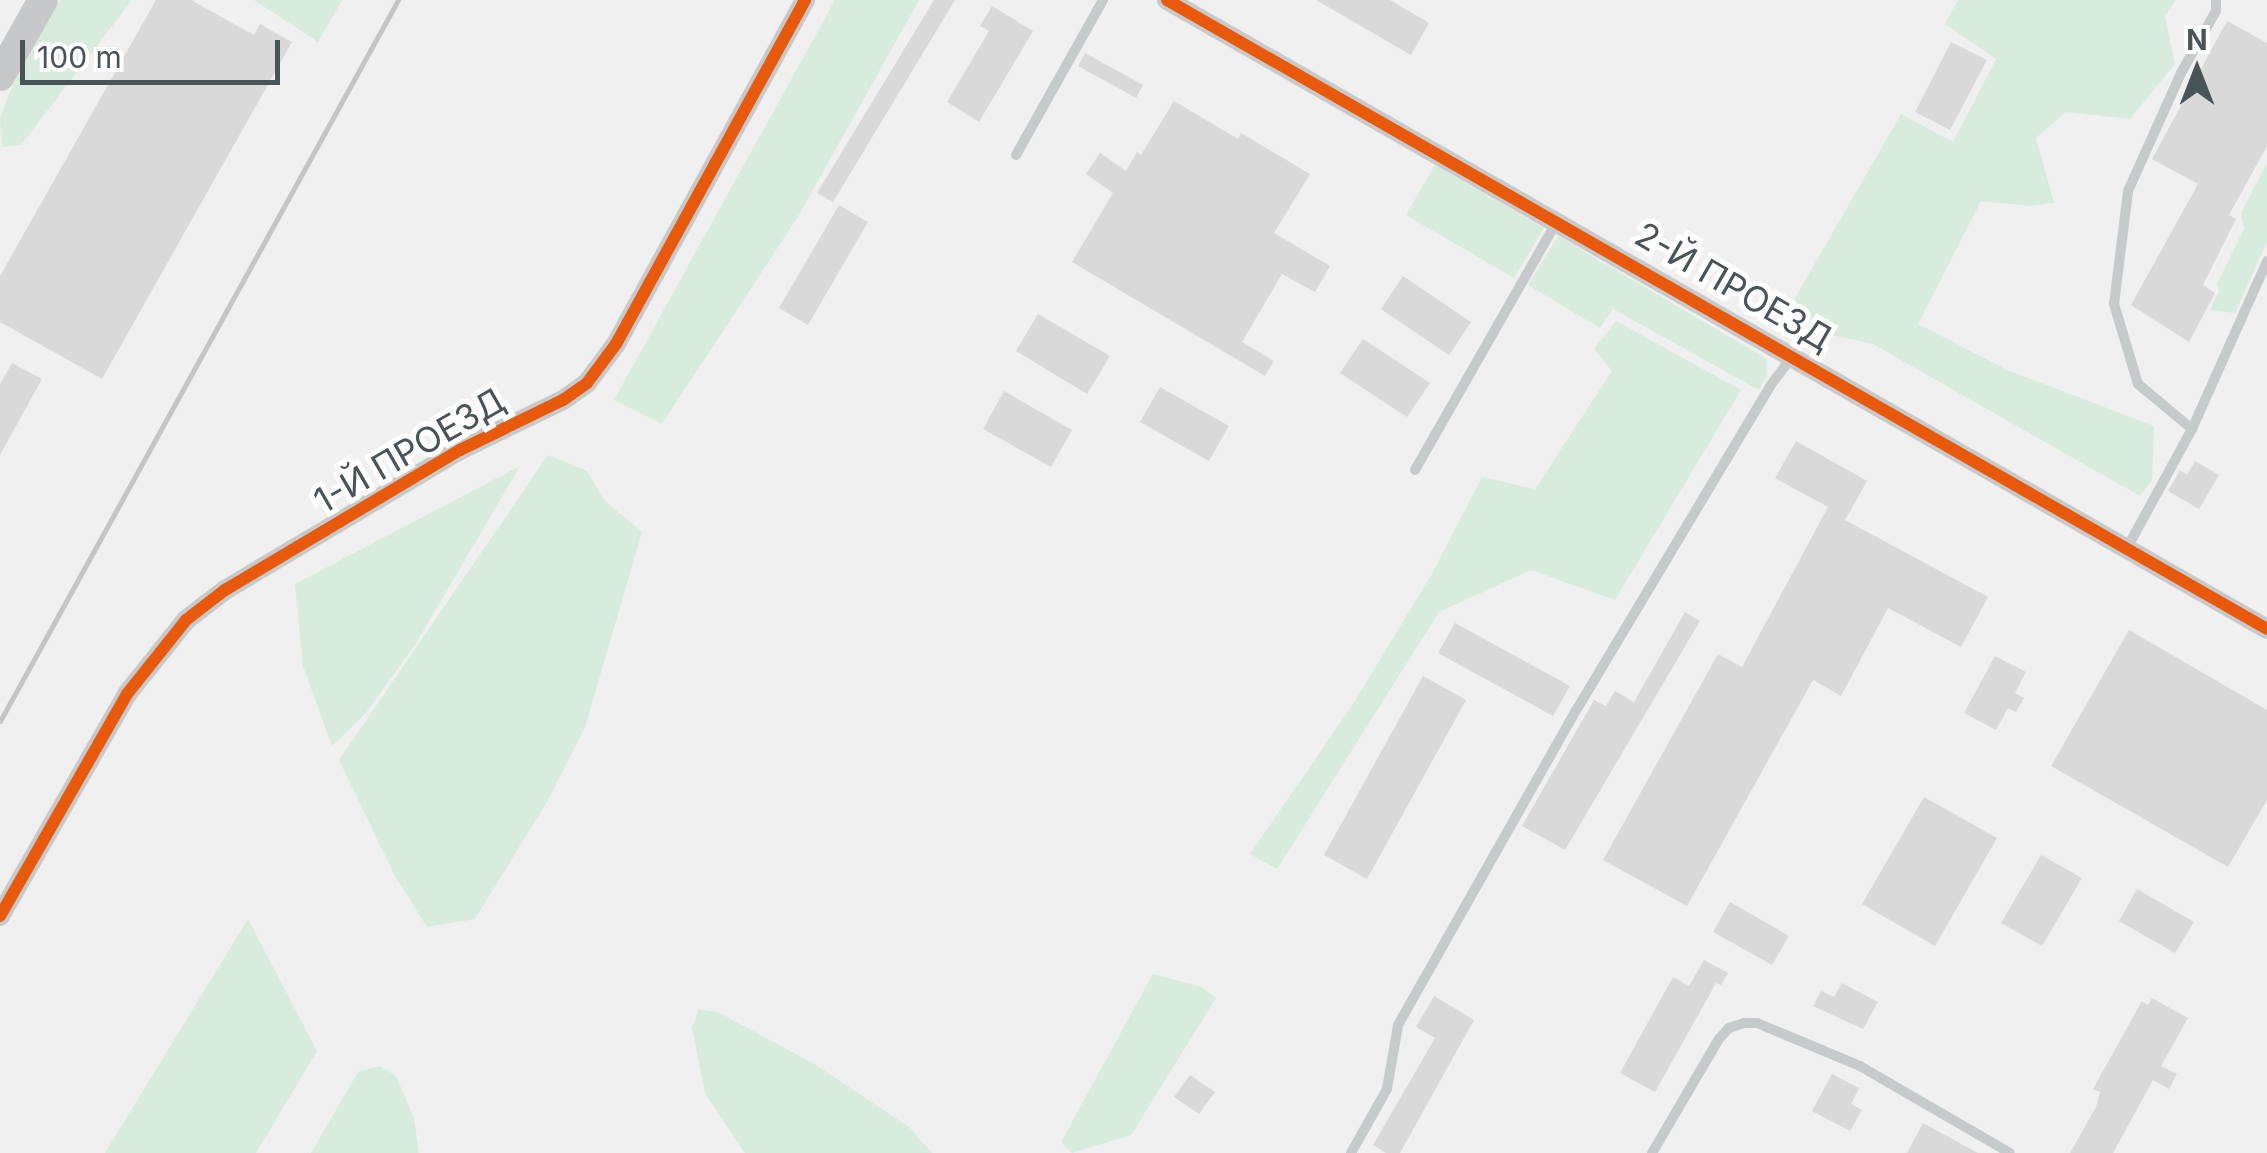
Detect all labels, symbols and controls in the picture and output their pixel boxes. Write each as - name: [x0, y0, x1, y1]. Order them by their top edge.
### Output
- scale bar: [25, 20, 285, 82]
- north arrow: [2147, 20, 2247, 120]
- text: N: [2186, 23, 2208, 57]
- text: 100 m: [37, 39, 122, 75]
- street label: 2-Й ПРОЕЗД: [1628, 213, 1840, 359]
- street label: 1-Й ПРОЕЗД: [306, 379, 512, 521]

